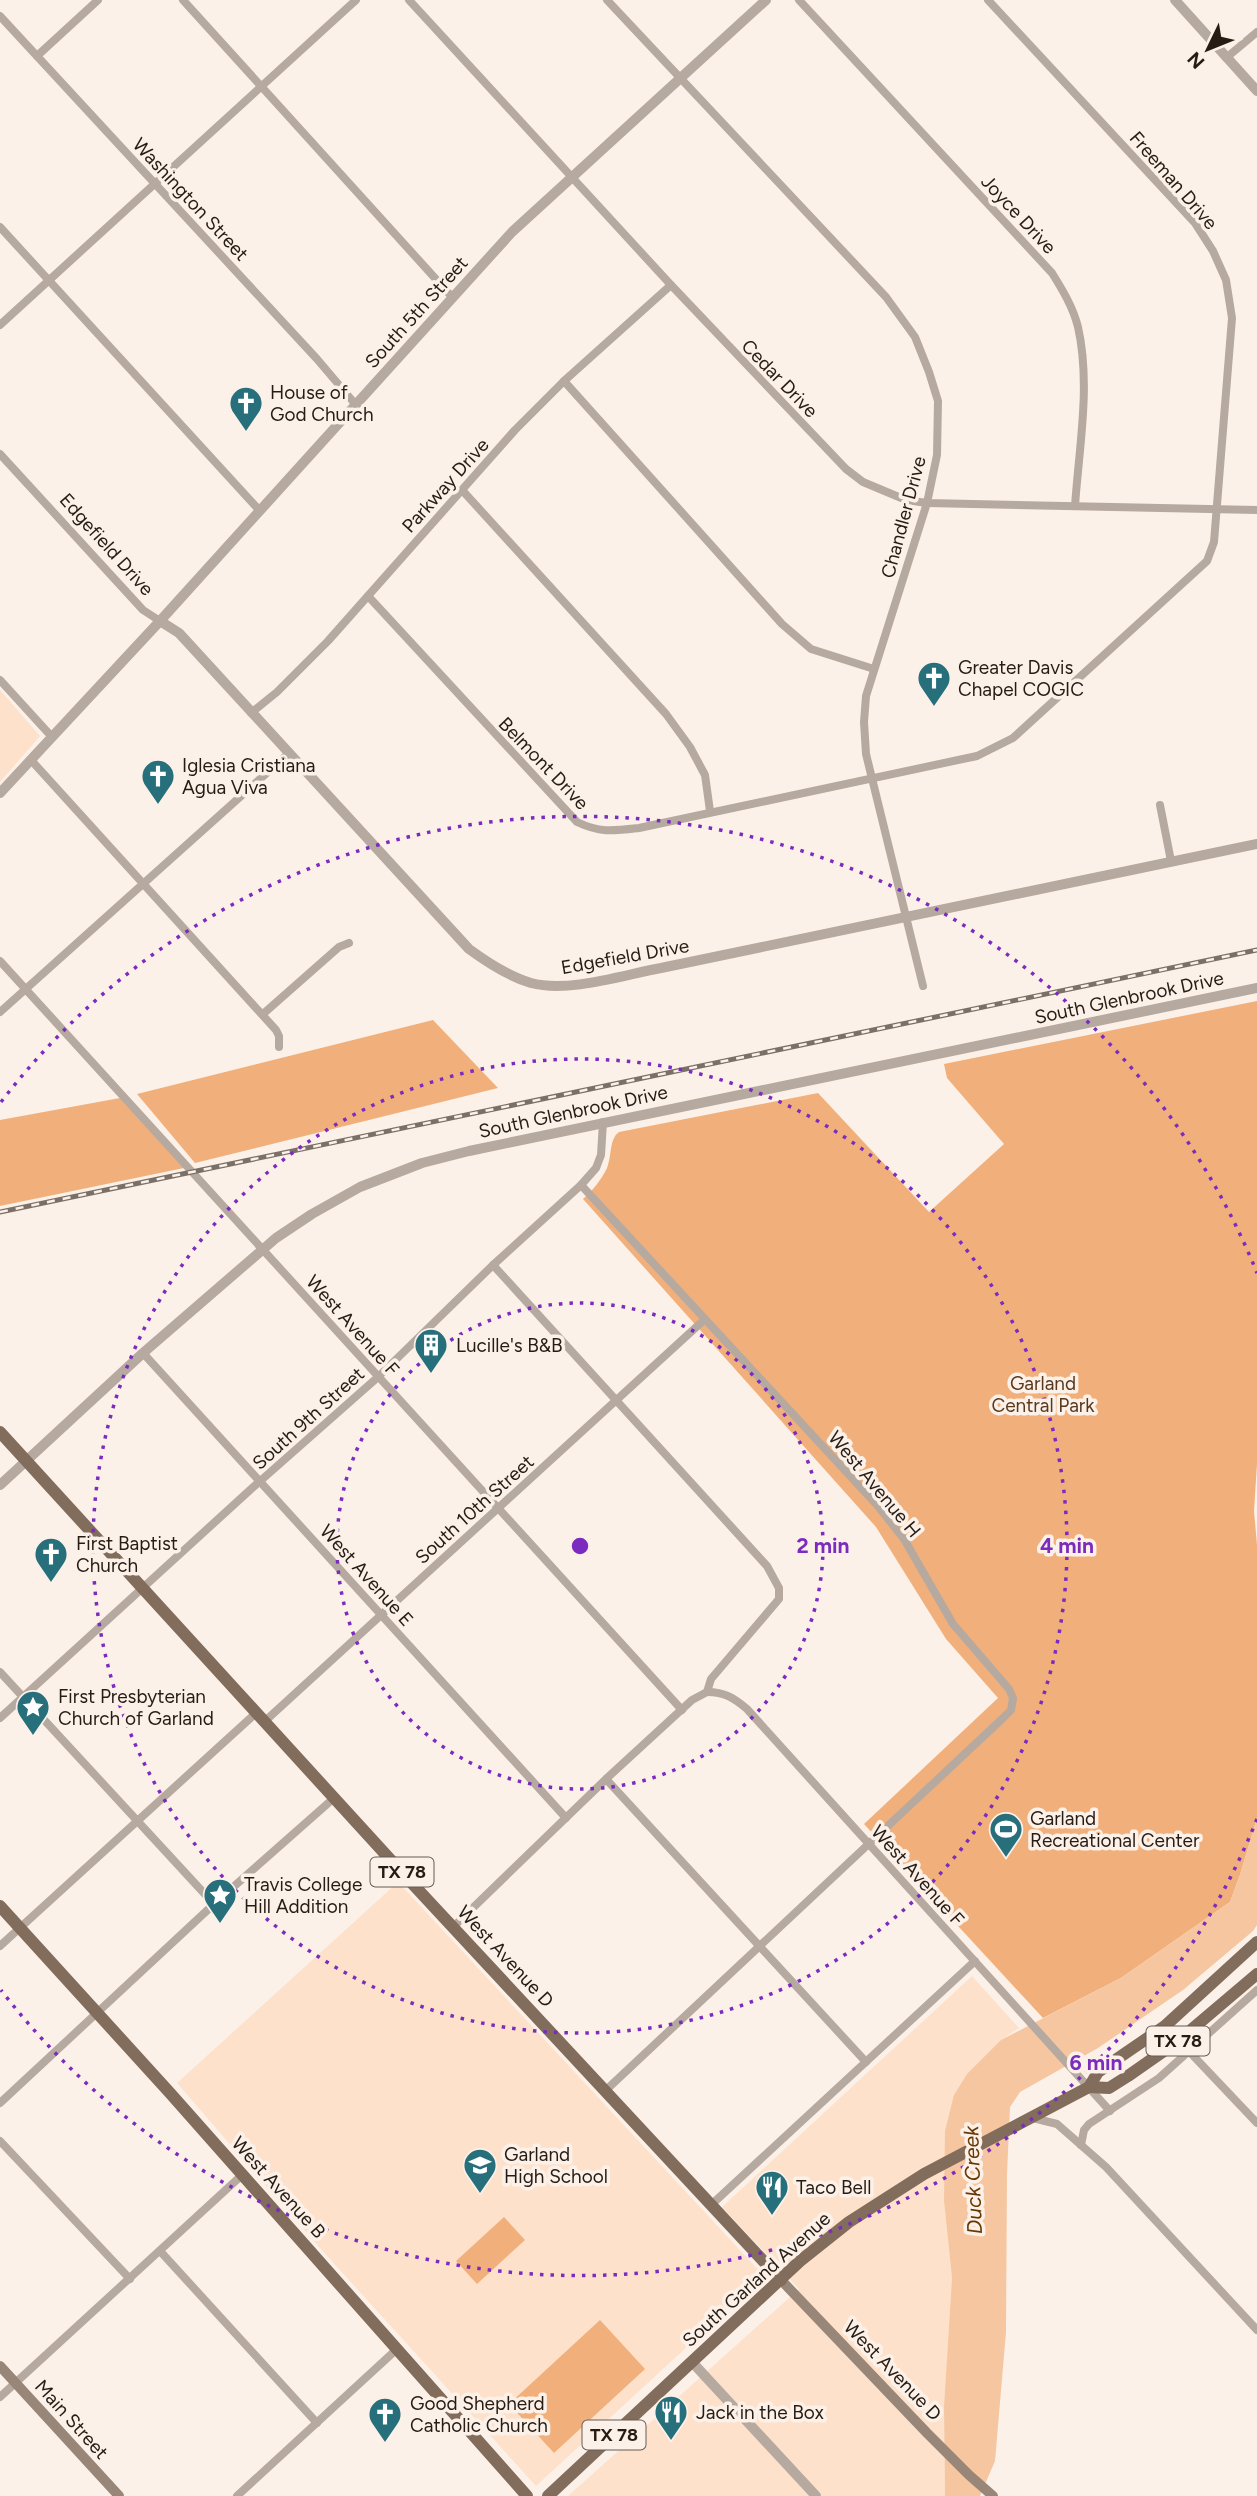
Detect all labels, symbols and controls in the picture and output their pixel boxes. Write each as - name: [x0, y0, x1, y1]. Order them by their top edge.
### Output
- north arrow: [1173, 14, 1243, 84]
- text: N: [1183, 47, 1209, 73]
- street label: Freeman Drive: [1125, 127, 1222, 234]
- street label: Washington Street: [128, 133, 253, 265]
- street label: Joyce Drive: [976, 170, 1061, 259]
- street label: South 5th Street: [360, 252, 473, 373]
- street label: Cedar Drive: [737, 334, 823, 422]
- place label: House of God Church: [270, 381, 374, 426]
- church icon: House of God Church: [227, 384, 265, 433]
- street label: Parkway Drive: [397, 433, 494, 537]
- street label: Chandler Drive: [876, 454, 931, 581]
- street label: Edgefield Drive: [55, 488, 159, 600]
- place label: Greater Davis Chapel COGIC: [958, 656, 1084, 701]
- church icon: Greater Davis Chapel COGIC: [915, 659, 953, 708]
- street label: Belmont Drive: [494, 712, 594, 814]
- place label: Iglesia Cristiana Agua Viva: [182, 754, 315, 799]
- church icon: Iglesia Cristiana Agua Viva: [139, 757, 177, 806]
- street label: Edgefield Drive: [559, 934, 691, 979]
- street label: South Glenbrook Drive: [1032, 966, 1226, 1029]
- street label: South Glenbrook Drive: [476, 1080, 670, 1143]
- street label: West Avenue F: [301, 1270, 404, 1381]
- building icon: Lucille's B&B: [412, 1326, 450, 1375]
- place label: Lucille's B&B: [456, 1334, 563, 1357]
- street label: South 9th Street: [248, 1362, 369, 1474]
- park label: Garland Central Park: [992, 1372, 1095, 1417]
- street label: West Avenue H: [823, 1426, 926, 1542]
- street label: South 10th Street: [410, 1450, 538, 1569]
- street label: West Avenue E: [315, 1520, 418, 1631]
- place label: First Baptist Church: [76, 1532, 178, 1577]
- text: 2 min: [797, 1533, 849, 1558]
- text: 4 min: [1040, 1533, 1094, 1558]
- centre of rings: [568, 1534, 592, 1558]
- church icon: First Baptist Church: [32, 1535, 70, 1584]
- place label: First Presbyterian Church of Garland: [58, 1685, 214, 1730]
- place icon: First Presbyterian Church of Garland: [14, 1688, 52, 1737]
- place label: Garland Recreational Center: [1030, 1807, 1200, 1852]
- sports icon: Garland Recreational Center: [987, 1810, 1025, 1859]
- street label: West Avenue F: [866, 1820, 969, 1931]
- road number: TX 78: [370, 1858, 434, 1886]
- place label: Travis College Hill Addition: [244, 1873, 362, 1918]
- place icon: Travis College Hill Addition: [201, 1876, 239, 1925]
- street label: West Avenue D: [453, 1901, 559, 2012]
- road number: TX 78: [1146, 2026, 1210, 2056]
- text: 6 min: [1070, 2050, 1122, 2075]
- water label: Duck Creek: [958, 2125, 987, 2235]
- street label: West Avenue B: [227, 2132, 330, 2243]
- place label: Garland High School: [504, 2143, 608, 2188]
- school or university icon: Garland High School: [461, 2146, 499, 2195]
- restaurant icon: Taco Bell: [753, 2168, 791, 2217]
- place label: Taco Bell: [796, 2176, 871, 2199]
- street label: South Garland Avenue: [678, 2207, 835, 2352]
- street label: West Avenue D: [839, 2315, 946, 2425]
- street label: Main Street: [30, 2375, 113, 2464]
- place label: Good Shepherd Catholic Church: [410, 2392, 548, 2437]
- restaurant icon: Jack in the Box: [652, 2393, 690, 2442]
- church icon: Good Shepherd Catholic Church: [366, 2395, 404, 2444]
- place label: Jack in the Box: [696, 2401, 824, 2424]
- road number: TX 78: [582, 2420, 646, 2449]

